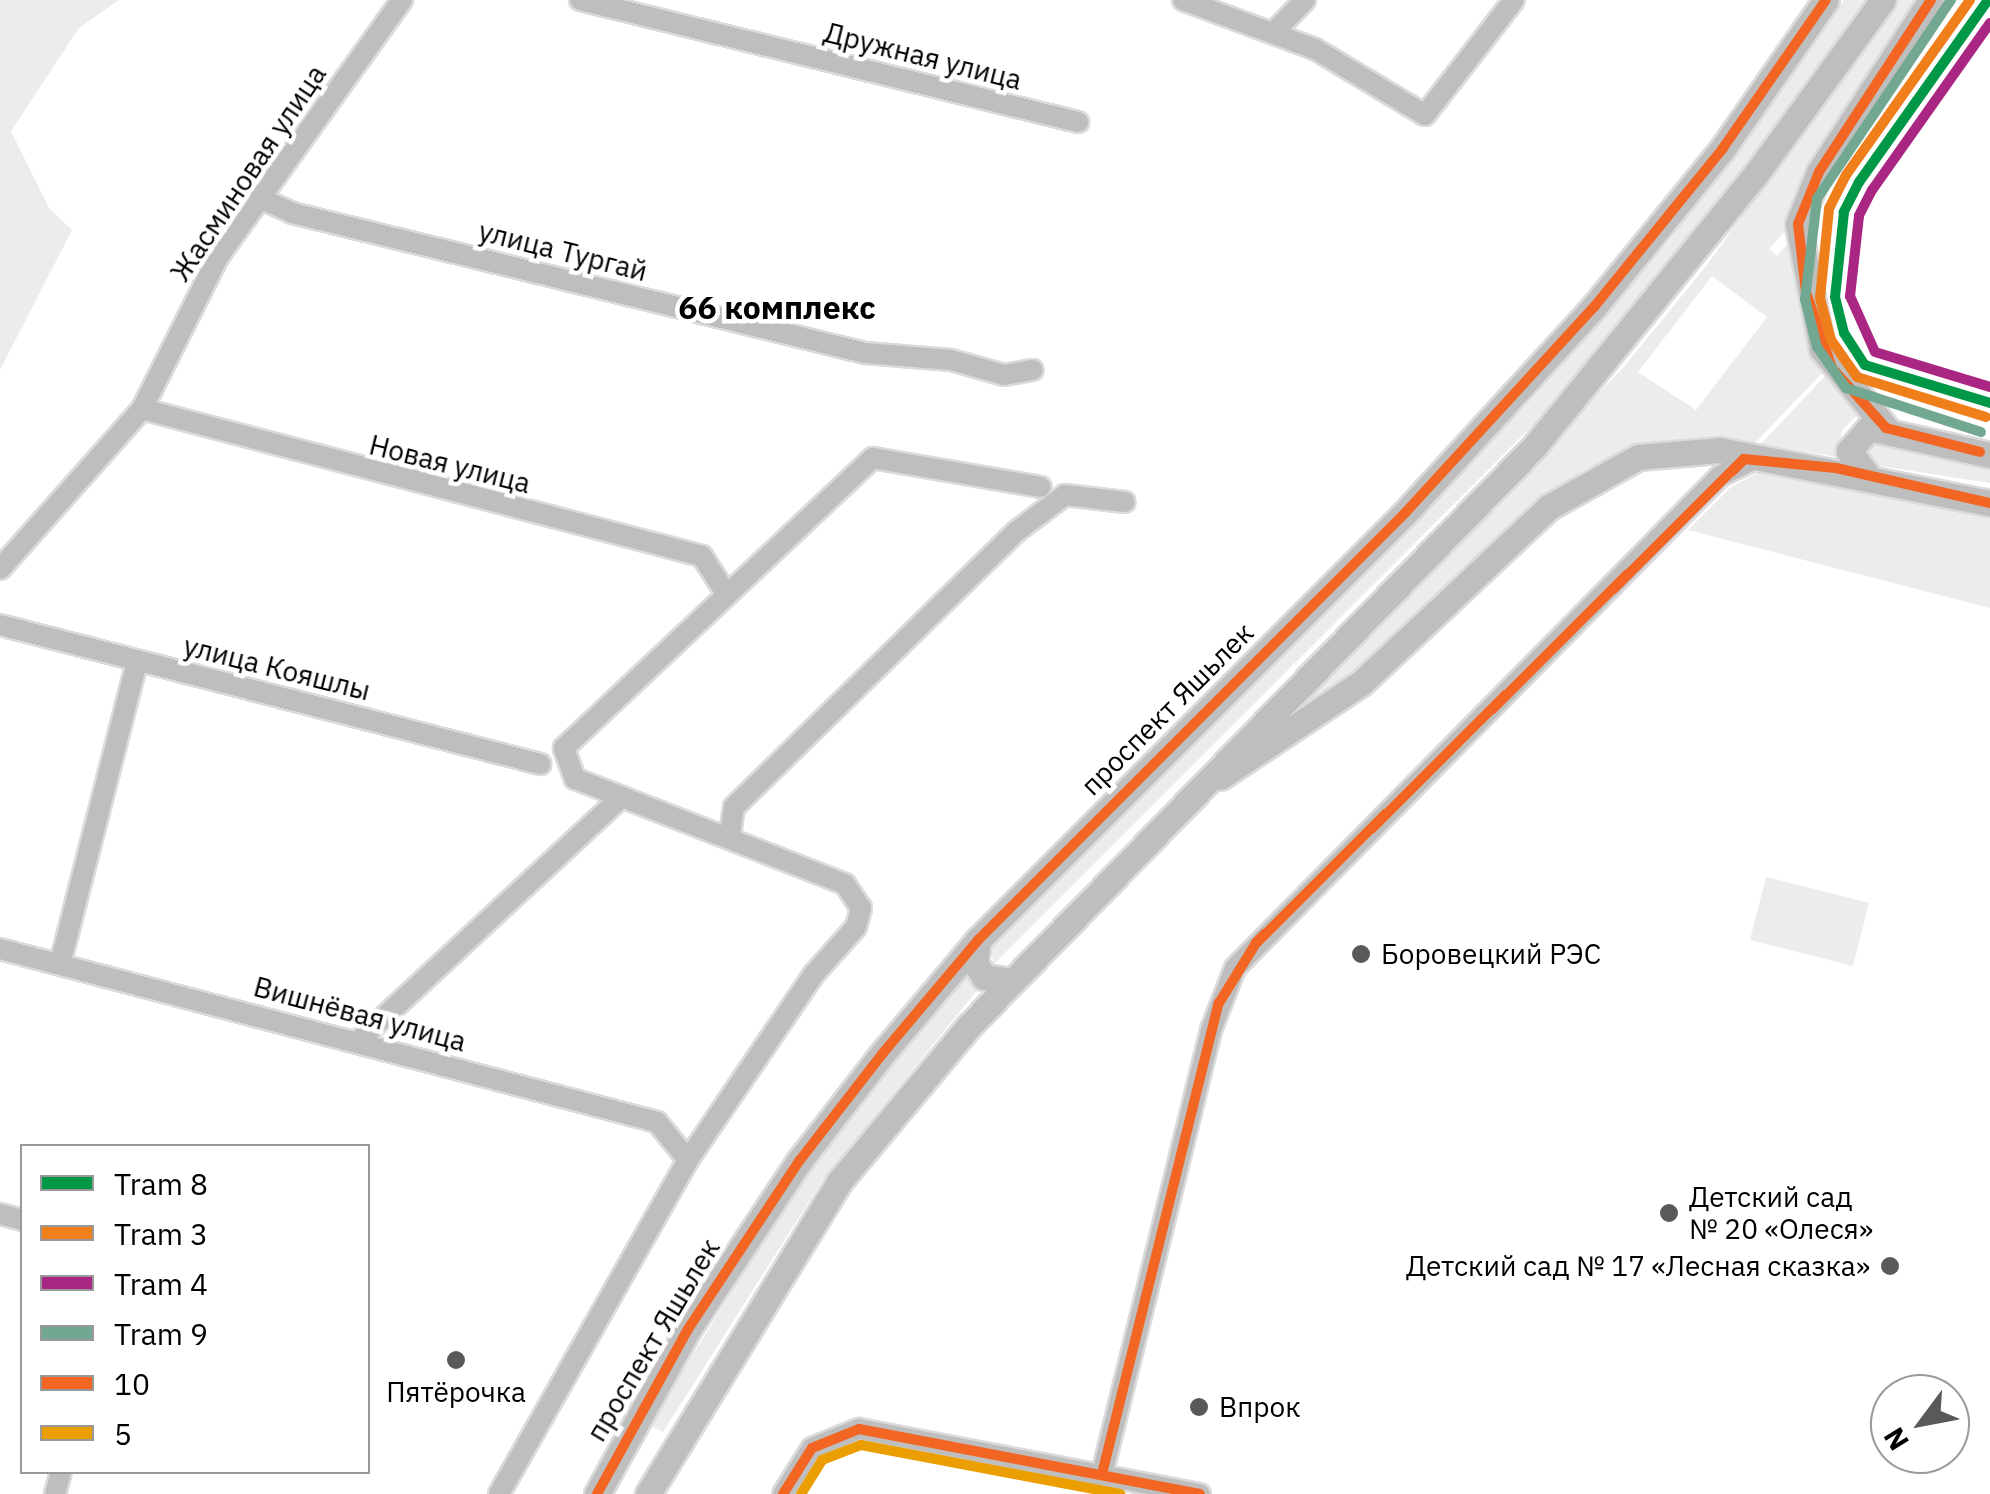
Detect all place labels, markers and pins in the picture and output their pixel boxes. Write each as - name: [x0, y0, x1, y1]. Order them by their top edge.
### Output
- place label: Боровецкий РЭС: [1381, 937, 1601, 971]
- marker: Боровецкий РЭС: [1350, 943, 1372, 965]
- place label: Детский сад № 20 «Олеся»: [1689, 1180, 1873, 1246]
- marker: Детский сад № 20 «Олеся»: [1658, 1202, 1680, 1224]
- place label: Детский сад № 17 «Лесная сказка»: [1406, 1249, 1870, 1283]
- marker: Детский сад № 17 «Лесная сказка»: [1879, 1255, 1901, 1277]
- marker: Пятёрочка: [445, 1349, 467, 1371]
- place label: Пятёрочка: [386, 1375, 526, 1409]
- place label: Впрок: [1219, 1390, 1301, 1424]
- marker: Впрок: [1188, 1396, 1210, 1418]

